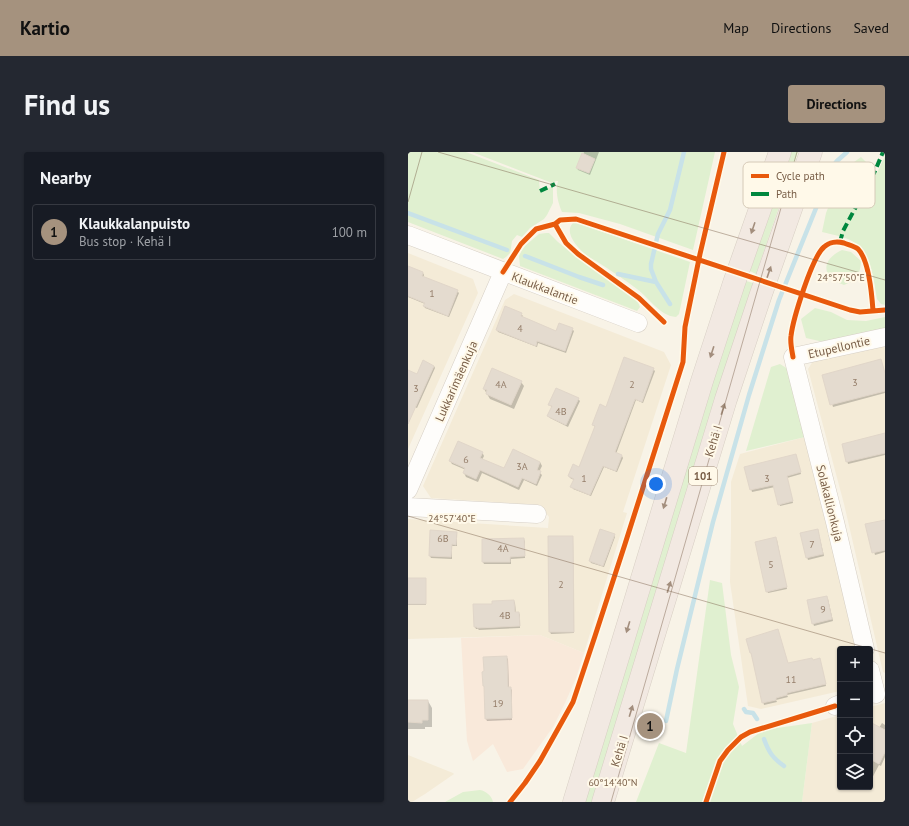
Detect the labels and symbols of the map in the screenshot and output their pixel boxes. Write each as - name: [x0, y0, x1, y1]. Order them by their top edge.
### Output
- legend: [743, 162, 875, 208]
- text: Cycle path: [776, 169, 825, 183]
- text: Path: [776, 187, 797, 201]
- one-way arrow: [750, 223, 756, 235]
- one-way arrow: [766, 266, 772, 278]
- street label: Klaukkalantie: [510, 268, 580, 308]
- text: 24°57'50"E: [817, 271, 865, 284]
- house number: 1: [429, 287, 435, 300]
- house number: 4: [517, 322, 523, 335]
- street label: Etupellontie: [807, 333, 871, 361]
- street label: Lukkarimäenkuja: [431, 338, 481, 424]
- one-way arrow: [709, 346, 715, 358]
- house number: 3: [852, 376, 858, 389]
- house number: 4A: [495, 378, 507, 391]
- house number: 2: [629, 378, 635, 391]
- house number: 3: [413, 382, 419, 395]
- one-way arrow: [720, 403, 726, 415]
- house number: 4B: [555, 405, 567, 418]
- street label: Kehä I: [701, 423, 725, 459]
- house number: 6: [463, 453, 469, 466]
- house number: 3A: [516, 460, 528, 473]
- street label: Solakallionkuja: [813, 463, 847, 543]
- road number: 101: [689, 467, 717, 485]
- house number: 1: [581, 472, 587, 485]
- house number: 3: [764, 472, 770, 485]
- your location: [646, 474, 666, 494]
- one-way arrow: [662, 497, 668, 509]
- text: 24°57'40"E: [428, 512, 476, 525]
- house number: 6B: [437, 532, 449, 545]
- house number: 7: [809, 538, 815, 551]
- house number: 4A: [497, 542, 509, 555]
- house number: 5: [768, 558, 774, 571]
- house number: 2: [558, 578, 564, 591]
- one-way arrow: [666, 581, 672, 593]
- house number: 9: [820, 603, 826, 616]
- house number: 4B: [499, 609, 511, 622]
- one-way arrow: [625, 621, 631, 633]
- house number: 11: [786, 673, 796, 686]
- house number: 19: [493, 697, 503, 710]
- one-way arrow: [628, 705, 634, 717]
- pin: 1: [637, 711, 663, 741]
- street label: Kehä I: [607, 733, 631, 769]
- text: 60°14'40"N: [588, 776, 638, 789]

